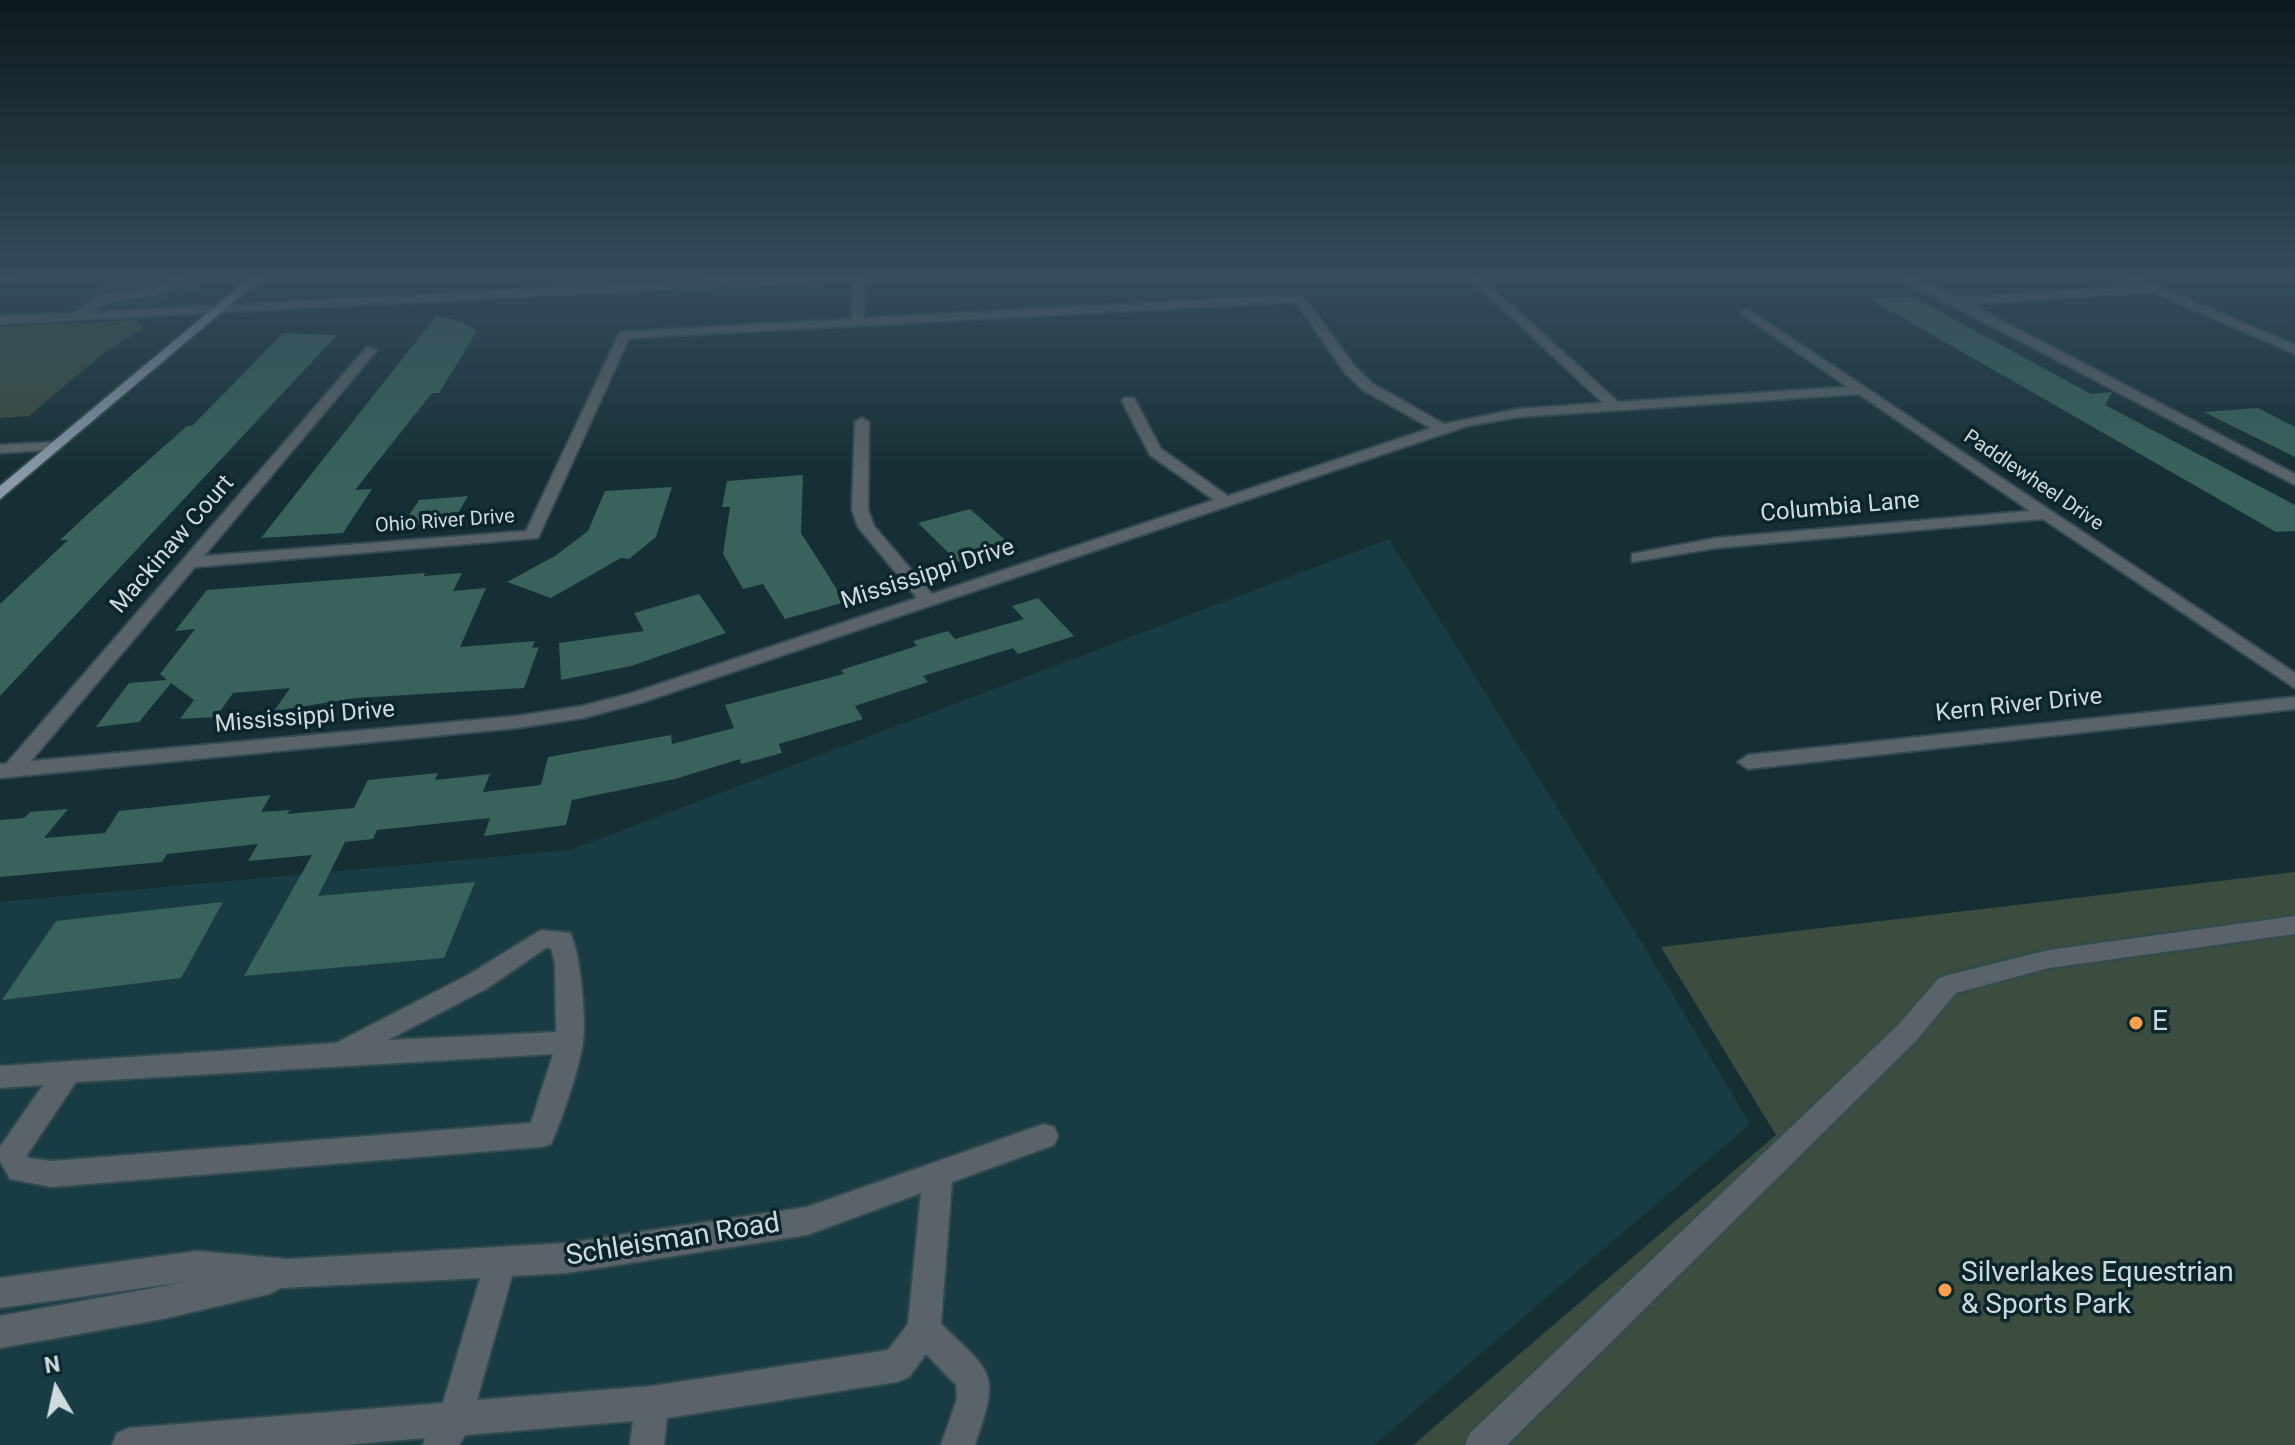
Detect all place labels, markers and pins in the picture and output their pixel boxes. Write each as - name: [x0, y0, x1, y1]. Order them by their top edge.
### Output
- place label: E: [2152, 1006, 2168, 1040]
- marker: E: [2127, 1014, 2145, 1032]
- place label: Silverlakes Equestrian & Sports Park: [1961, 1257, 2234, 1323]
- marker: Silverlakes Equestrian & Sports Park: [1936, 1281, 1954, 1299]

